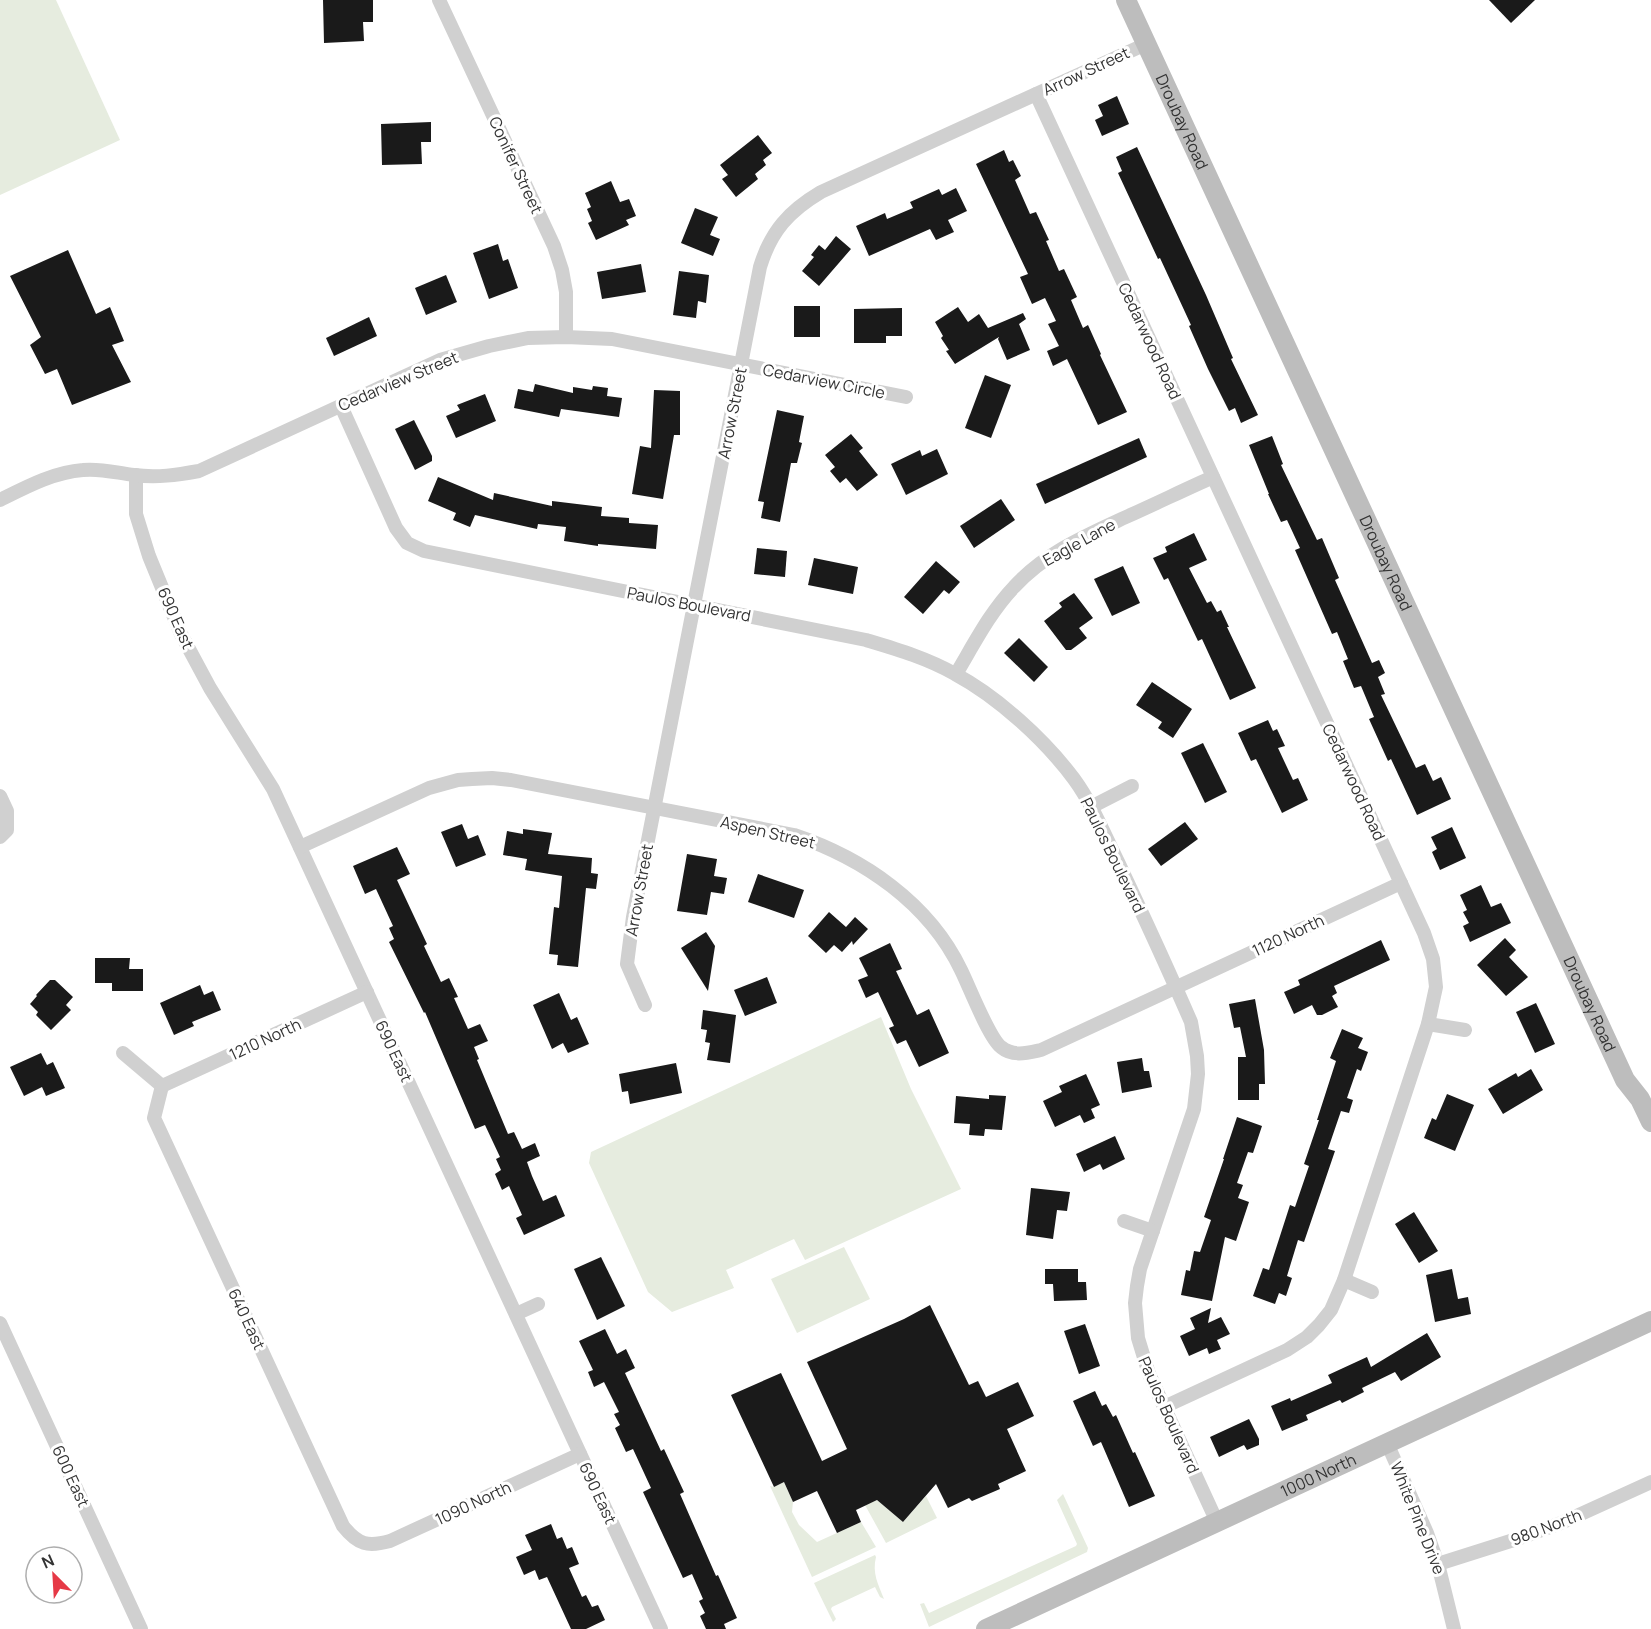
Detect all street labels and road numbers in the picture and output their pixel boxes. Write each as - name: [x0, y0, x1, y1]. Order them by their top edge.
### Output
- street label: Arrow Street: [1039, 41, 1133, 101]
- street label: Droubay Road: [1151, 70, 1214, 173]
- street label: Conifer Street: [484, 113, 548, 217]
- street label: Cedarwood Road: [1113, 279, 1187, 403]
- street label: Cedarview Street: [335, 346, 461, 416]
- street label: Cedarview Circle: [761, 358, 887, 404]
- street label: Arrow Street: [712, 365, 752, 461]
- street label: Droubay Road: [1354, 512, 1418, 614]
- street label: Eagle Lane: [1039, 513, 1119, 571]
- street label: Paulos Boulevard: [625, 581, 753, 627]
- street label: 690 East: [153, 584, 199, 652]
- street label: Cedarwood Road: [1317, 720, 1391, 844]
- street label: Paulos Boulevard: [1076, 794, 1150, 916]
- street label: Aspen Street: [718, 810, 818, 854]
- street label: Arrow Street: [620, 842, 658, 938]
- street label: 1120 North: [1249, 909, 1327, 961]
- street label: Droubay Road: [1558, 953, 1621, 1055]
- street label: 1210 North: [226, 1013, 304, 1065]
- street label: 690 East: [370, 1017, 418, 1085]
- street label: 640 East: [223, 1285, 271, 1353]
- street label: Paulos Boulevard: [1133, 1353, 1205, 1477]
- street label: 600 East: [47, 1442, 95, 1510]
- street label: 1000 North: [1277, 1448, 1359, 1502]
- street label: White Pine Drive: [1385, 1458, 1451, 1578]
- street label: 690 East: [574, 1459, 622, 1527]
- street label: 1090 North: [432, 1476, 514, 1530]
- street label: 980 North: [1507, 1503, 1585, 1551]

